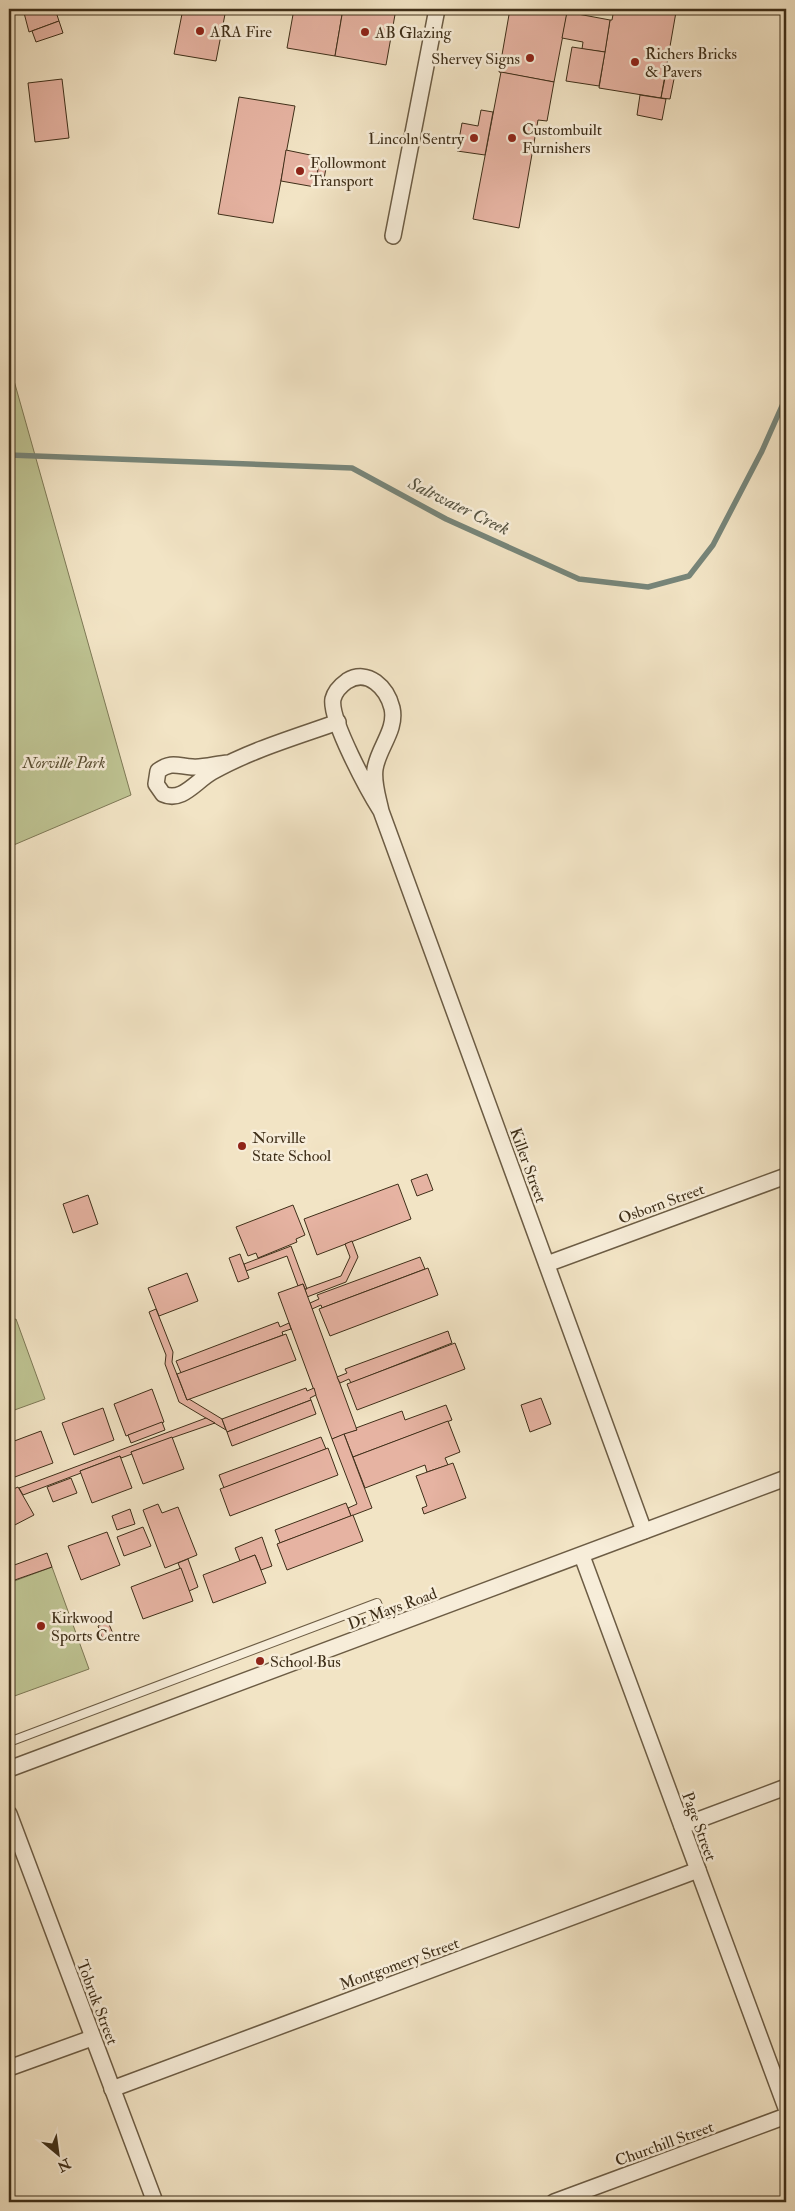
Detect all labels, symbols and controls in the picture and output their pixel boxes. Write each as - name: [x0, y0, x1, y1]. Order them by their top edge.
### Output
- place label: ARA Fire: [209, 22, 272, 42]
- place label: AB Glazing: [374, 23, 452, 43]
- marker: ARA Fire: [194, 25, 206, 37]
- marker: AB Glazing: [359, 26, 371, 38]
- place label: Richers Bricks & Pavers: [645, 44, 737, 82]
- place label: Shervey Signs: [431, 49, 520, 69]
- marker: Shervey Signs: [524, 52, 536, 64]
- marker: Richers Bricks & Pavers: [629, 56, 641, 68]
- place label: Custombuilt Furnishers: [522, 120, 602, 158]
- place label: Lincoln Sentry: [368, 129, 465, 149]
- marker: Lincoln Sentry: [468, 132, 480, 144]
- marker: Custombuilt Furnishers: [506, 132, 518, 144]
- place label: Followmont Transport: [310, 153, 386, 192]
- marker: Followmont Transport: [294, 165, 306, 177]
- water label: Saltwater Creek: [404, 472, 513, 541]
- park label: Norville Park: [22, 753, 106, 773]
- street label: Killer Street: [505, 1125, 551, 1205]
- place label: Norville State School: [252, 1128, 331, 1166]
- marker: Norville State School: [236, 1140, 248, 1152]
- street label: Osborn Street: [616, 1179, 707, 1229]
- street label: Dr Mays Road: [345, 1584, 440, 1634]
- place label: Kirkwood Sports Centre: [51, 1608, 140, 1647]
- marker: Kirkwood Sports Centre: [35, 1620, 47, 1632]
- place label: School Bus: [270, 1652, 341, 1672]
- marker: School Bus: [254, 1655, 266, 1667]
- street label: Page Street: [677, 1789, 721, 1864]
- street label: Montgomery Street: [337, 1933, 462, 1995]
- street label: Tobruk Street: [72, 1957, 122, 2048]
- street label: Churchill Street: [612, 2117, 716, 2171]
- north arrow: [32, 2128, 82, 2178]
- text: N: [54, 2154, 75, 2176]

